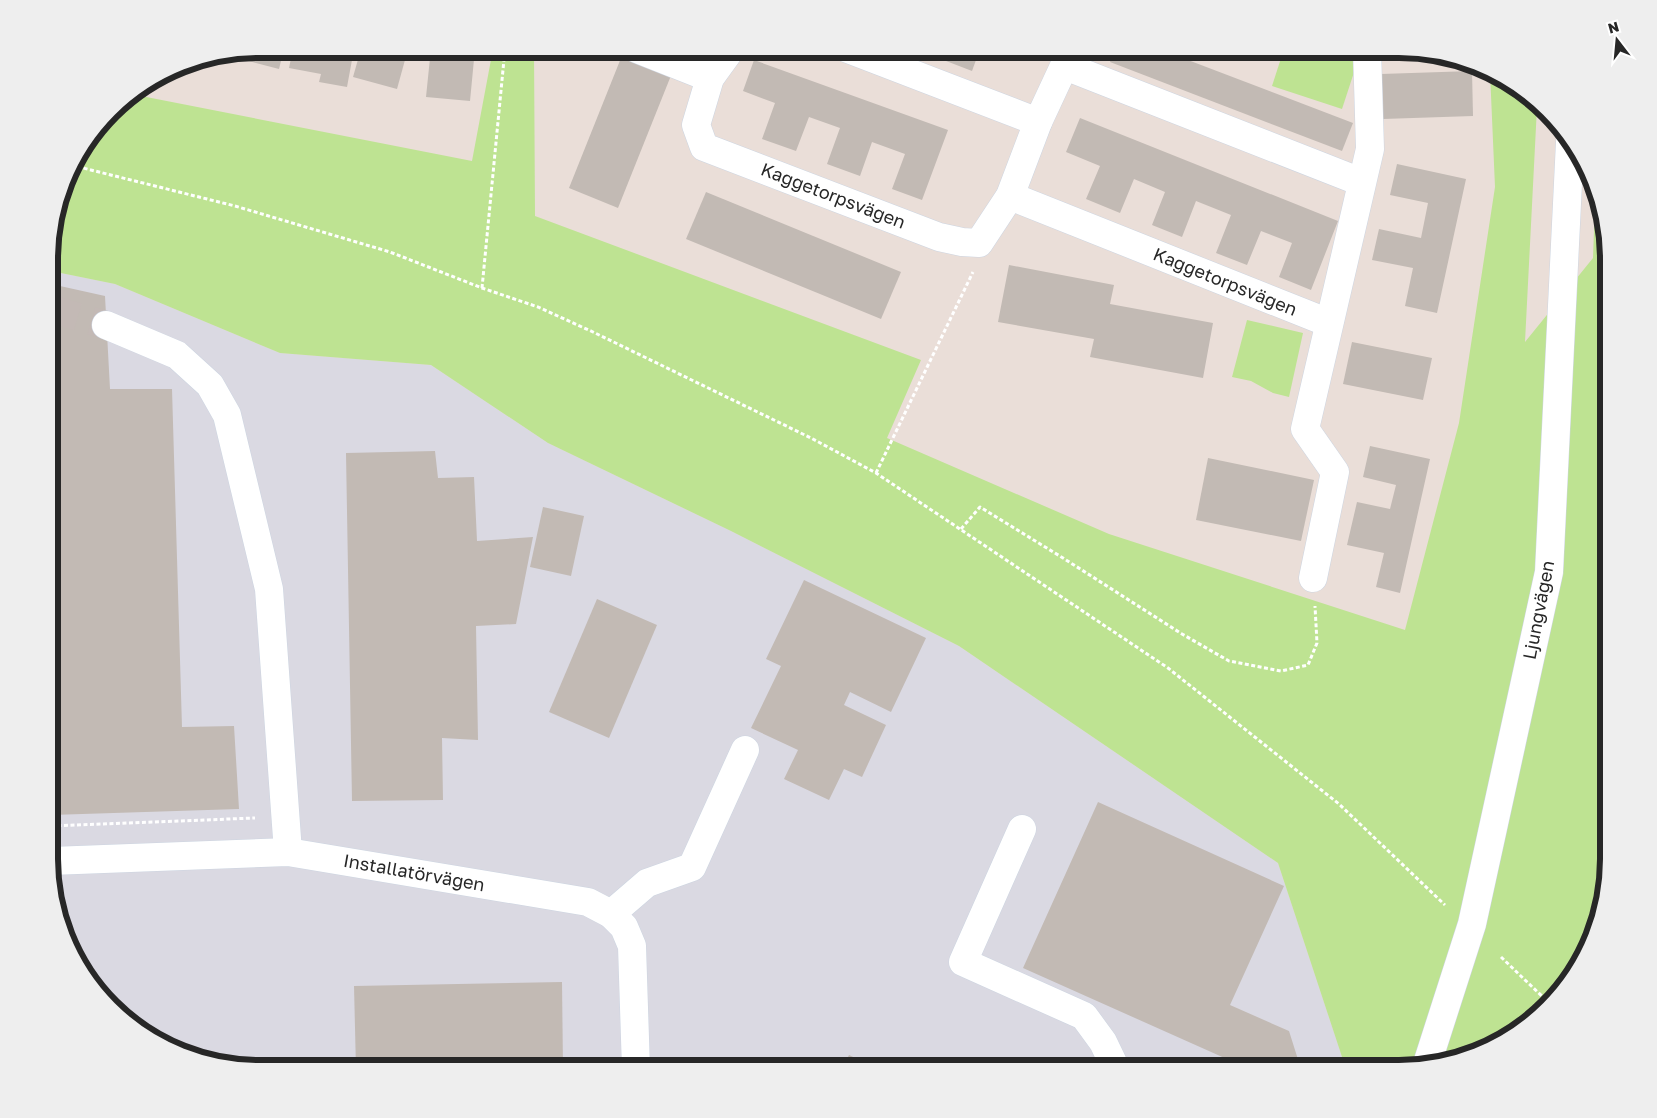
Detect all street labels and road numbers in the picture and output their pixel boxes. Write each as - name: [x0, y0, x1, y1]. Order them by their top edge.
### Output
- street label: Kaggetorpsvägen: [758, 157, 909, 233]
- street label: Kaggetorpsvägen: [1150, 242, 1300, 320]
- street label: Ljungvägen: [1518, 558, 1558, 661]
- street label: Installatörvägen: [342, 849, 487, 895]

